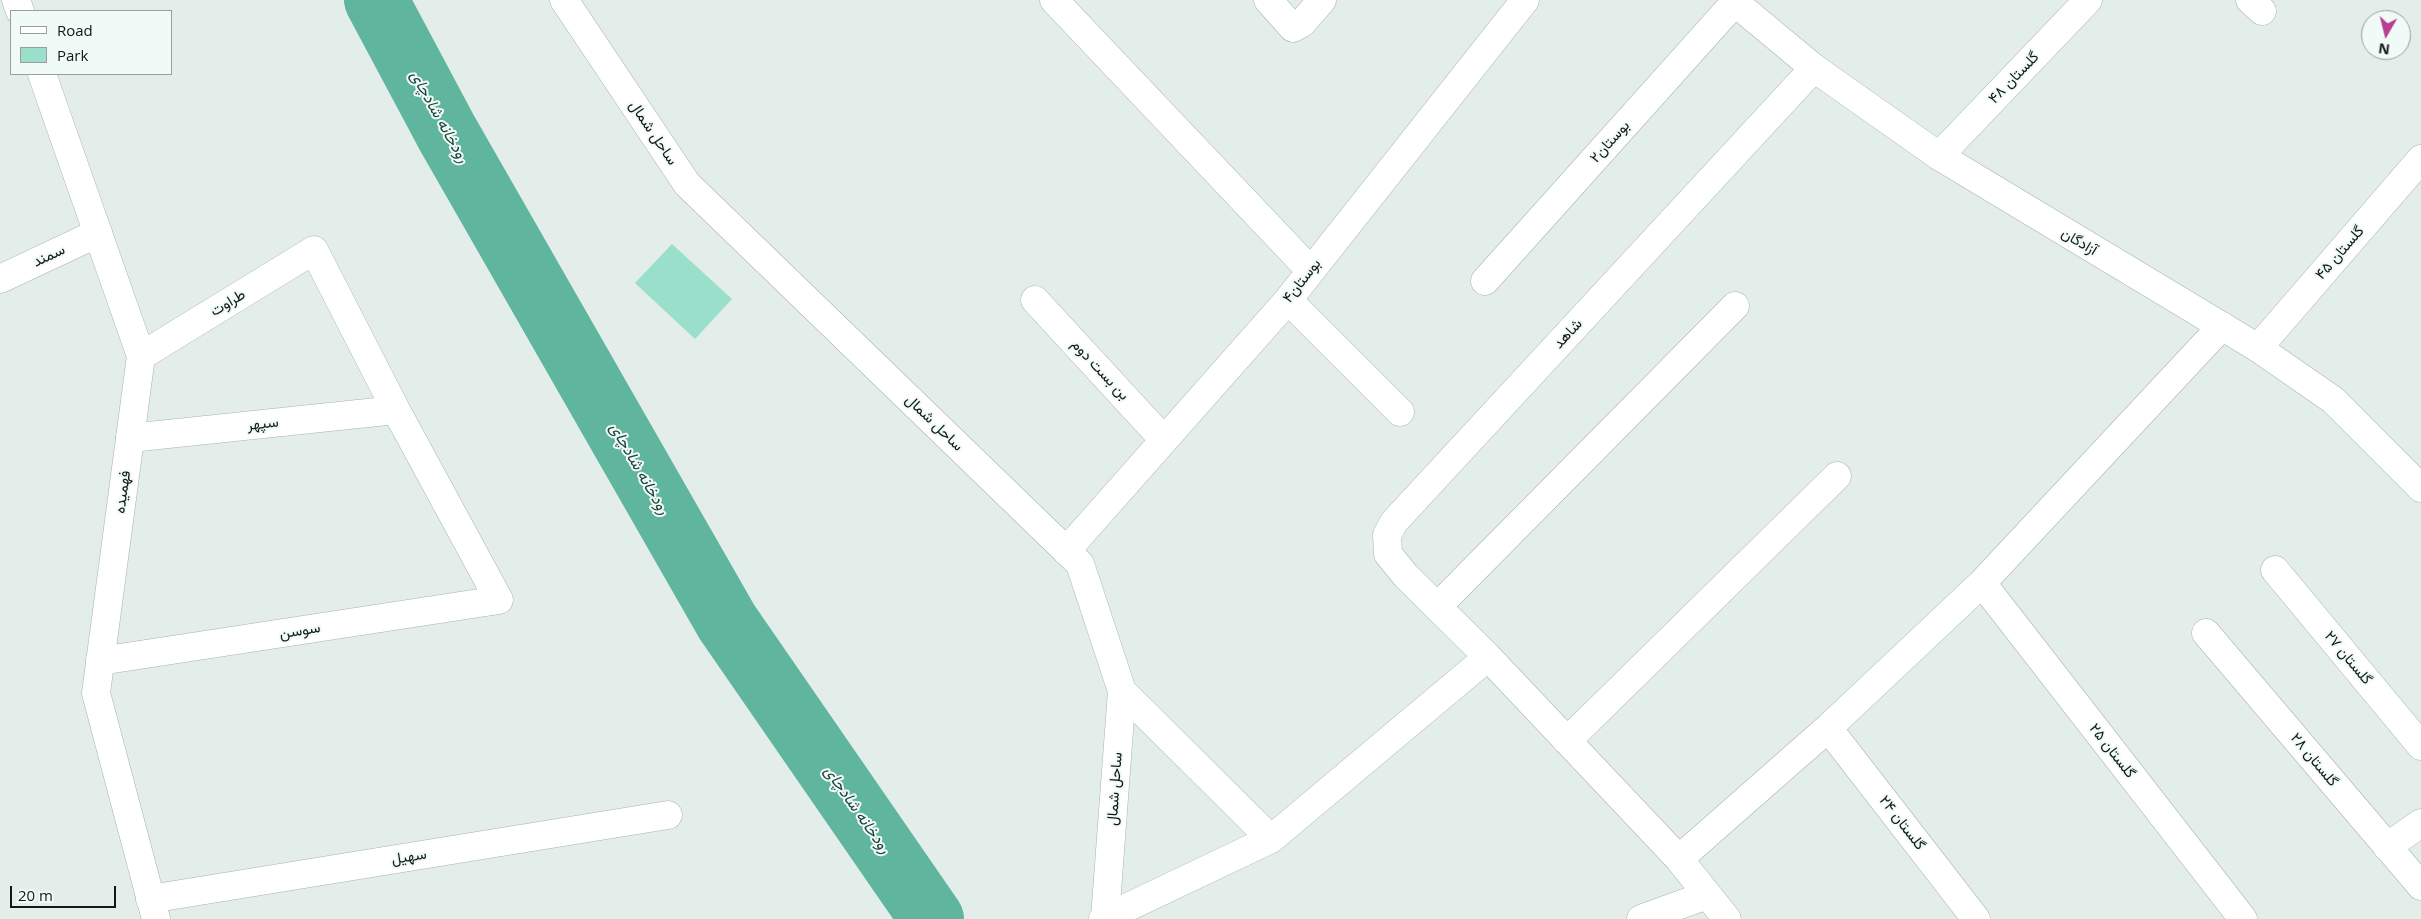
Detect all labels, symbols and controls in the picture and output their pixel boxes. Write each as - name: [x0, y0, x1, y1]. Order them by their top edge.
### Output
- legend: [10, 10, 172, 75]
- north arrow: [2361, 10, 2411, 60]
- text: Road: [57, 20, 93, 40]
- text: N: [2377, 39, 2391, 60]
- text: Park: [57, 45, 88, 65]
- street label: گلستان ۴۸: [1985, 48, 2043, 108]
- water label: رودخانه شادچای: [406, 67, 472, 167]
- street label: ساحل شمال: [625, 97, 681, 169]
- street label: بوستان۲: [1586, 117, 1634, 167]
- street label: گلستان ۴۵: [2312, 222, 2368, 284]
- street label: آزادگان: [2058, 224, 2100, 260]
- street label: سمند: [30, 241, 68, 271]
- street label: بوستان۴: [1279, 255, 1325, 307]
- street label: طراوت: [207, 286, 249, 320]
- street label: شاهد: [1550, 315, 1586, 353]
- street label: بن بست دوم: [1067, 336, 1133, 404]
- street label: ساحل شمال: [901, 391, 967, 455]
- street label: سپهر: [246, 413, 280, 435]
- water label: رودخانه شادچای: [605, 420, 673, 518]
- street label: فهمیده: [111, 469, 135, 515]
- street label: سوسن: [278, 619, 322, 643]
- street label: گلستان ۲۷: [2320, 628, 2376, 688]
- street label: گلستان ۲۵: [2085, 720, 2139, 782]
- street label: گلستان ۲۸: [2286, 730, 2342, 790]
- street label: ساحل شمال: [1103, 752, 1127, 826]
- water label: رودخانه شادچای: [820, 762, 894, 858]
- street label: گلستان ۲۴: [1875, 792, 1929, 854]
- street label: سهیل: [390, 845, 428, 869]
- scale bar: [12, 876, 119, 908]
- text: 20 m: [18, 885, 53, 905]

